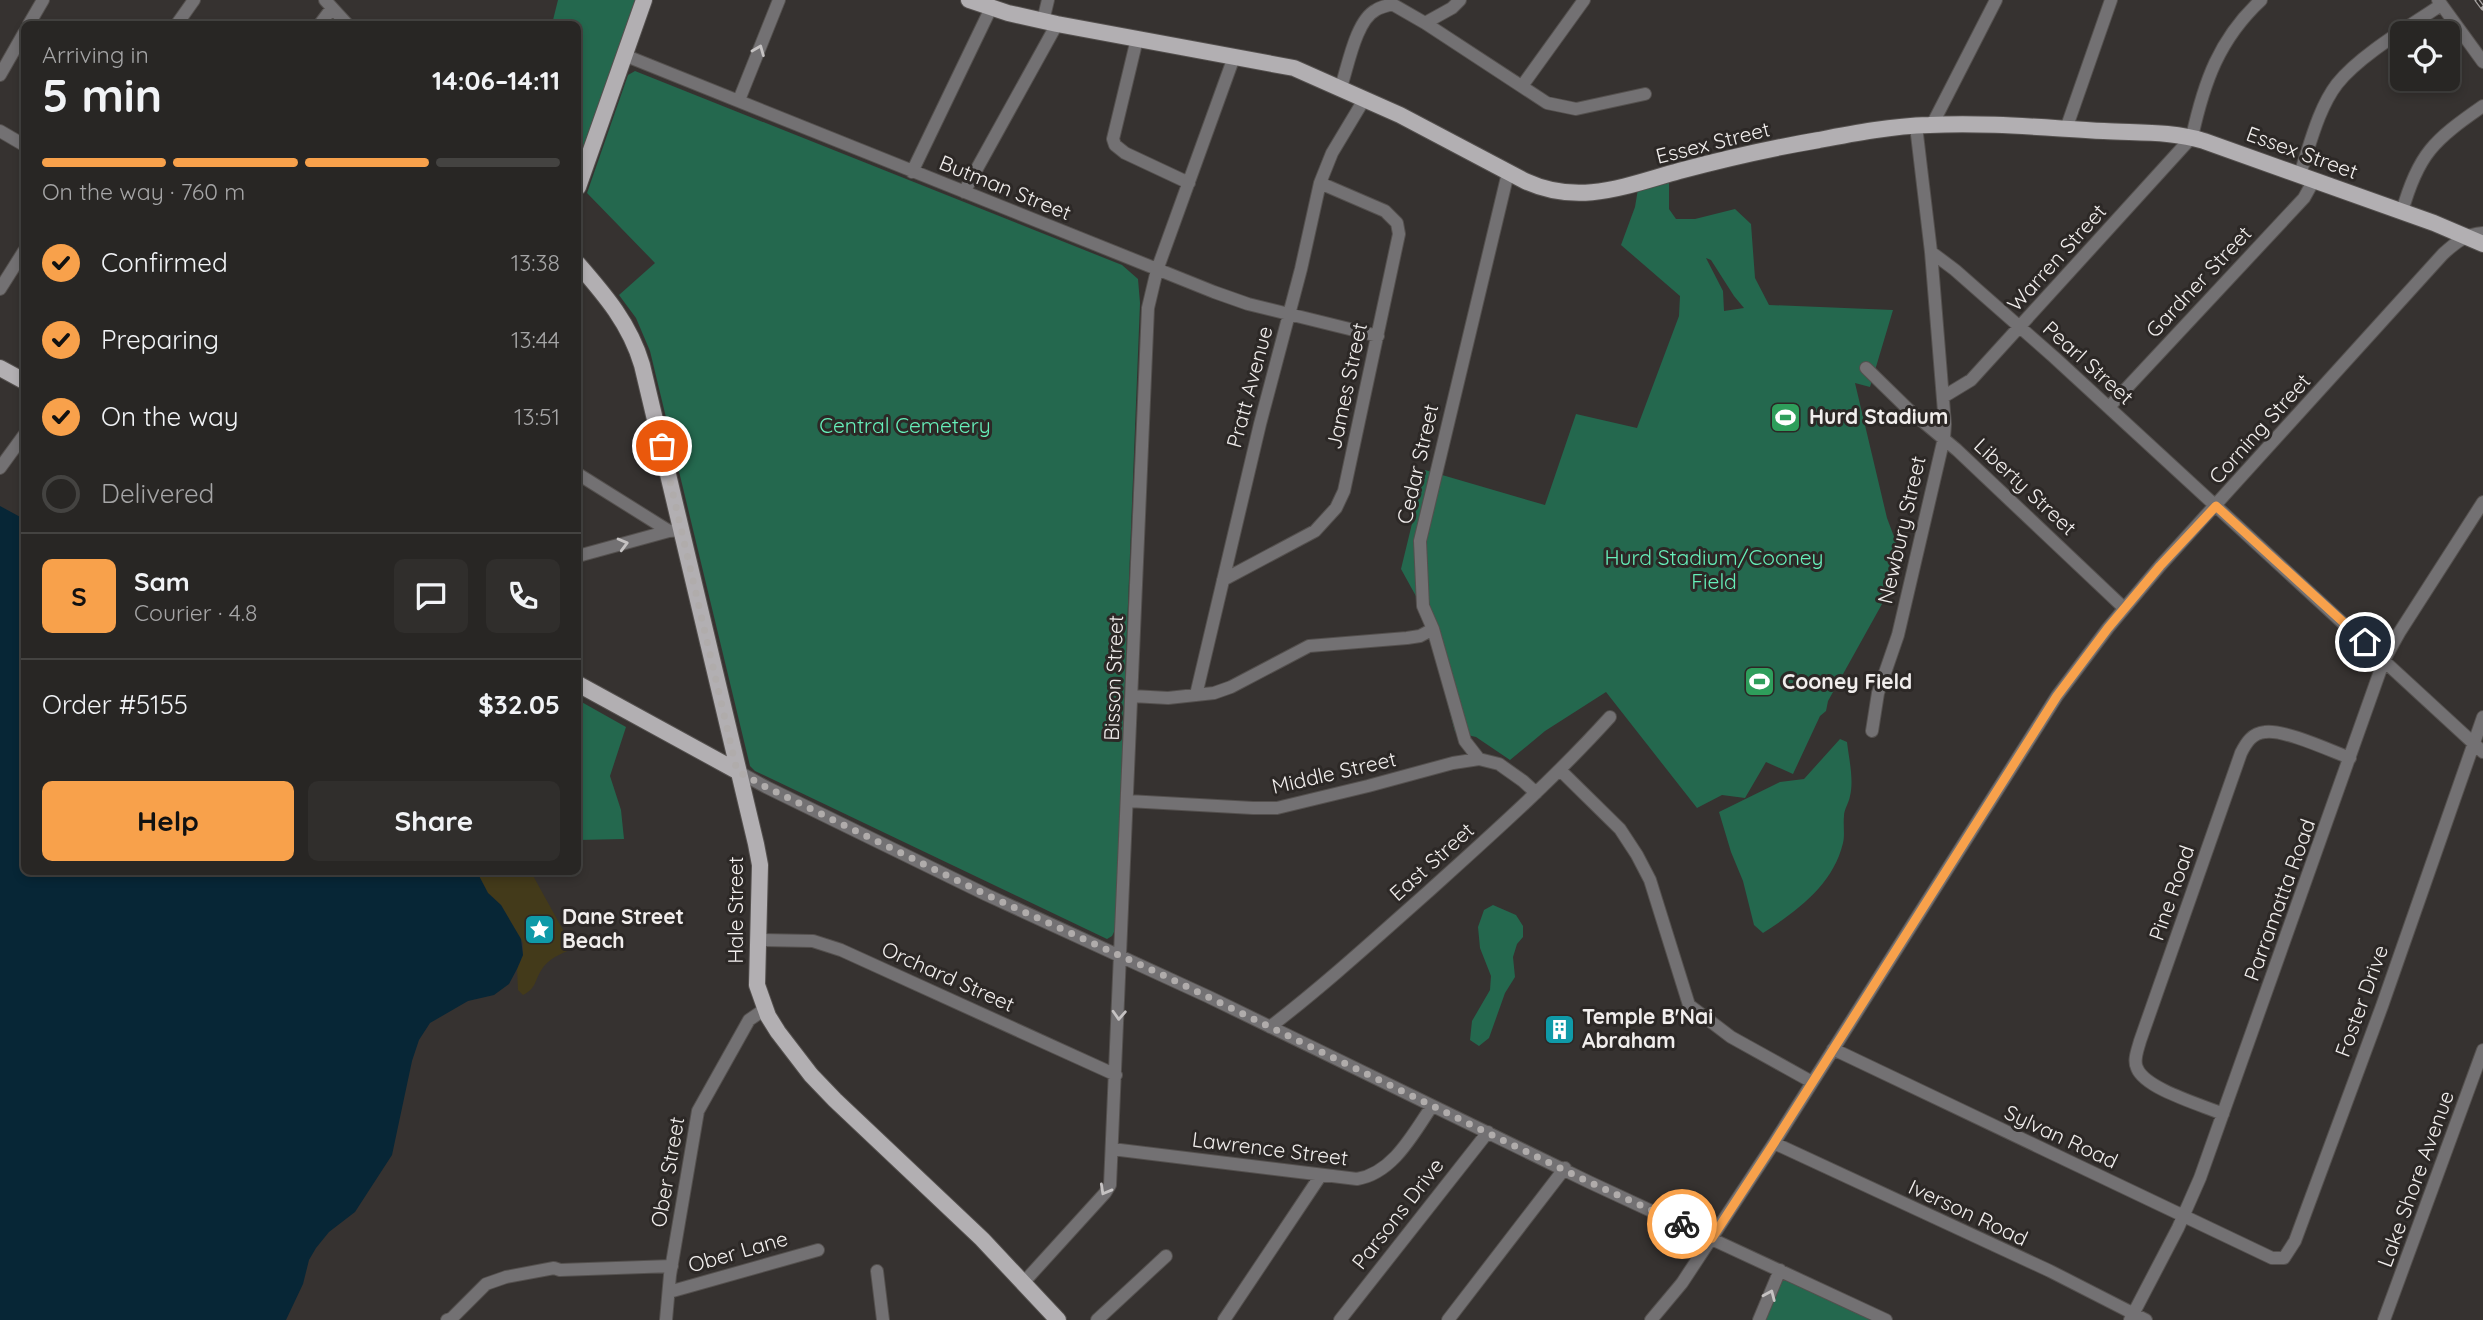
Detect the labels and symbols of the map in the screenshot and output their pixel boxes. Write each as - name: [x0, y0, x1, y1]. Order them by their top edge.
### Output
- one-way arrow: [750, 45, 764, 57]
- street label: Essex Street: [1653, 115, 1772, 169]
- street label: Essex Street: [2243, 120, 2362, 184]
- street label: Butman Street: [936, 149, 1075, 225]
- street label: Warren Street: [2001, 198, 2111, 316]
- street label: Gardner Street: [2140, 220, 2257, 343]
- street label: Pearl Street: [2038, 315, 2139, 410]
- street label: James Street: [1320, 320, 1372, 451]
- street label: Pratt Avenue: [1220, 323, 1278, 450]
- street label: Corning Street: [2203, 368, 2316, 489]
- sports icon: Hurd Stadium: [1769, 400, 1803, 434]
- street label: Cedar Street: [1391, 401, 1443, 526]
- place label: Hurd Stadium: [1809, 403, 1948, 429]
- park label: Central Cemetery: [819, 412, 991, 438]
- pin: [632, 416, 692, 476]
- street label: Liberty Street: [1969, 432, 2082, 540]
- street label: Newbury Street: [1871, 453, 1931, 606]
- one-way arrow: [617, 538, 629, 552]
- park label: Hurd Stadium/Cooney Field: [1605, 544, 1824, 594]
- pin: [2335, 612, 2395, 672]
- street label: Bisson Street: [1098, 615, 1128, 741]
- sports icon: Cooney Field: [1742, 665, 1776, 699]
- place label: Cooney Field: [1782, 668, 1912, 694]
- street label: Middle Street: [1269, 745, 1399, 799]
- street label: Parramatta Road: [2238, 815, 2320, 984]
- street label: East Street: [1384, 817, 1479, 906]
- street label: Pine Road: [2143, 842, 2199, 944]
- street label: Hale Street: [722, 856, 748, 964]
- place label: Dane Street Beach: [562, 903, 684, 953]
- place icon: Dane Street Beach: [522, 912, 556, 946]
- street label: Orchard Street: [878, 935, 1019, 1017]
- street label: Foster Drive: [2329, 941, 2393, 1060]
- place label: Temple B'Nai Abraham: [1582, 1003, 1713, 1053]
- one-way arrow: [1111, 1010, 1126, 1021]
- building icon: Temple B'Nai Abraham: [1542, 1012, 1576, 1046]
- street label: Lake Shore Avenue: [2371, 1087, 2459, 1270]
- street label: Sylvan Road: [2001, 1099, 2122, 1174]
- street label: Ober Street: [644, 1114, 690, 1229]
- street label: Lawrence Street: [1191, 1126, 1350, 1170]
- street label: Parsons Drive: [1346, 1153, 1449, 1274]
- street label: Iverson Road: [1905, 1173, 2032, 1251]
- one-way arrow: [1099, 1183, 1113, 1195]
- courier: [1647, 1189, 1717, 1259]
- street label: Ober Lane: [685, 1224, 791, 1278]
- one-way arrow: [1762, 1290, 1776, 1302]

